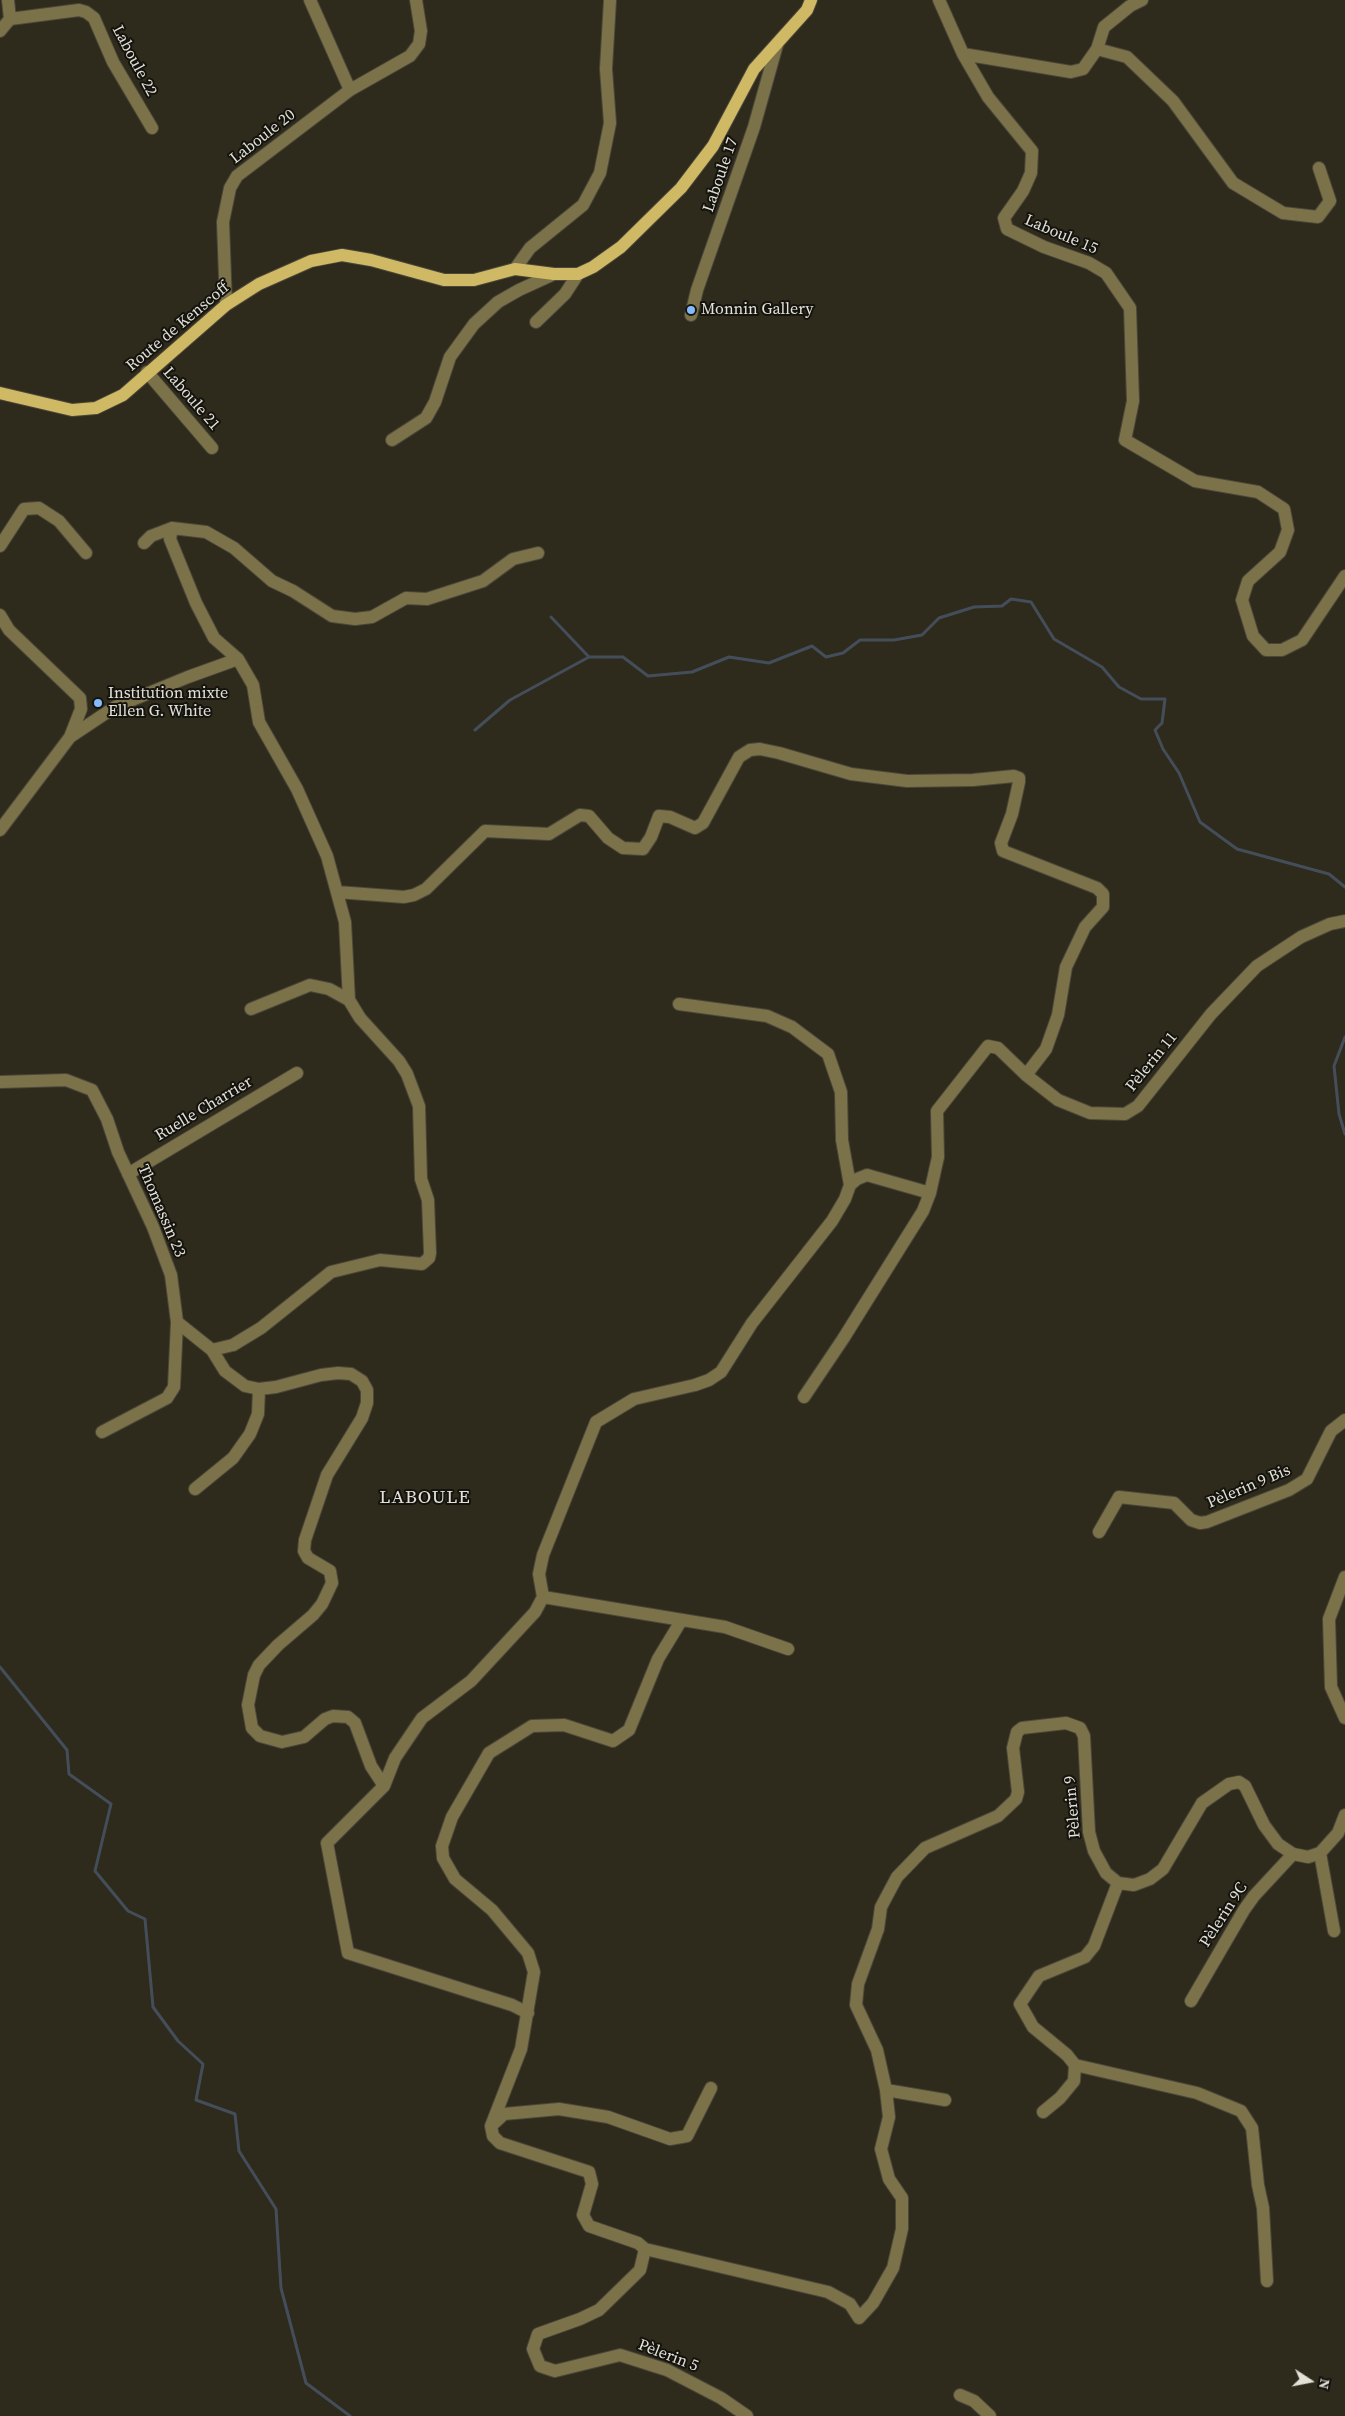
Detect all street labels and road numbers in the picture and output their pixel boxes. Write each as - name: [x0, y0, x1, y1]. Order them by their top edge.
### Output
- street label: Laboule 22: [107, 22, 161, 100]
- street label: Laboule 20: [227, 106, 299, 168]
- street label: Laboule 17: [699, 135, 743, 215]
- street label: Laboule 15: [1022, 211, 1100, 259]
- street label: Route de Kenscoff: [123, 278, 233, 376]
- street label: Laboule 21: [158, 363, 224, 435]
- street label: Pèlerin 11: [1122, 1028, 1182, 1096]
- street label: Ruelle Charrier: [152, 1072, 256, 1146]
- street label: Thomassin 23: [133, 1162, 189, 1260]
- street label: Pèlerin 9 Bis: [1205, 1461, 1293, 1513]
- street label: Pèlerin 9: [1061, 1775, 1085, 1839]
- street label: Pèlerin 9C: [1196, 1879, 1252, 1951]
- street label: Pèlerin 5: [635, 2336, 701, 2376]

